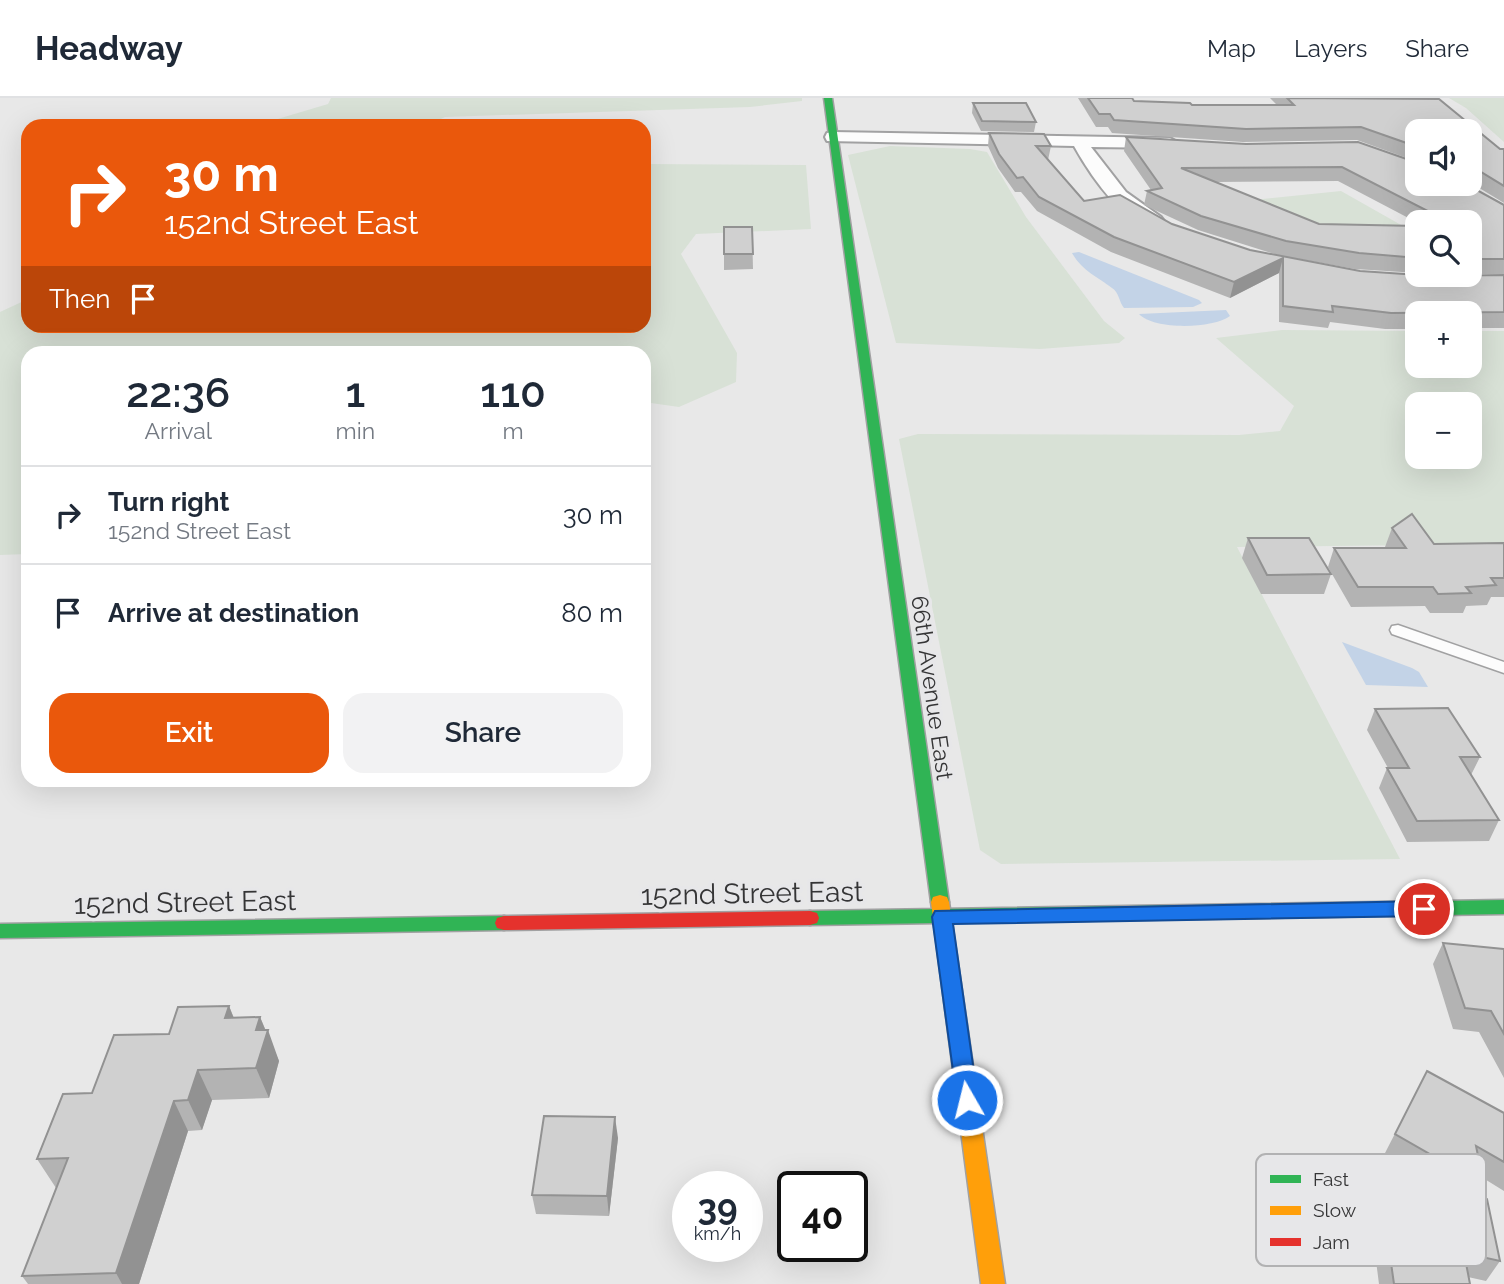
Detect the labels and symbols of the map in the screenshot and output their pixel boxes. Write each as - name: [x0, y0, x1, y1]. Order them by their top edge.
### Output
- street label: 66th Avenue East: [906, 594, 959, 782]
- street label: 152nd Street East: [640, 875, 864, 912]
- pin: [1394, 879, 1454, 939]
- street label: 152nd Street East: [73, 884, 297, 921]
- position arrow: [930, 1063, 1004, 1137]
- legend: [1256, 1154, 1486, 1266]
- text: Fast: [1313, 1168, 1349, 1190]
- speed limit sign: 40: [777, 1171, 868, 1262]
- text: Slow: [1313, 1199, 1357, 1221]
- text: Jam: [1313, 1231, 1350, 1253]

